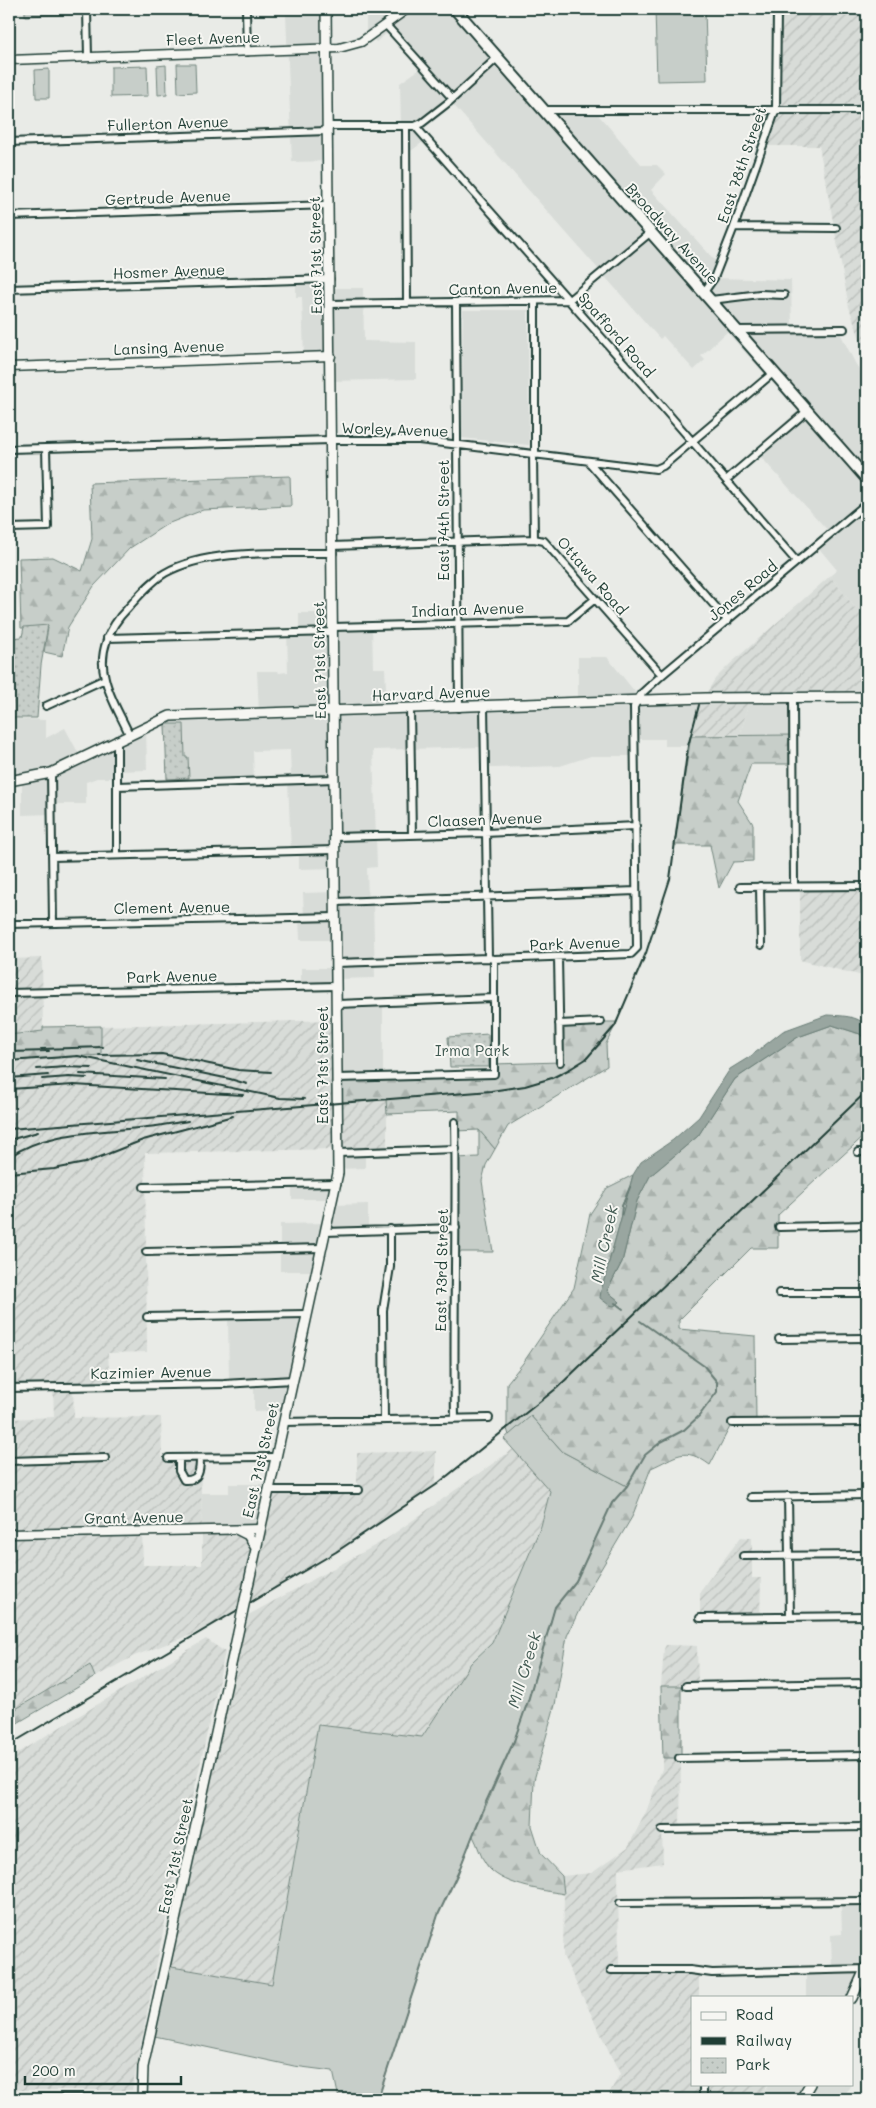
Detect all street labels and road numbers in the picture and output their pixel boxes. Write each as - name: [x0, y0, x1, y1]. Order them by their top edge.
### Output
- street label: Fleet Avenue: [166, 26, 260, 50]
- street label: East 78th Street: [712, 104, 770, 225]
- street label: Fullerton Avenue: [107, 111, 229, 135]
- street label: Broadway Avenue: [622, 178, 724, 288]
- street label: Gertrude Avenue: [105, 185, 231, 209]
- street label: East 71st Street: [304, 196, 326, 314]
- street label: Hosmer Avenue: [112, 259, 225, 283]
- street label: Canton Avenue: [448, 277, 558, 299]
- street label: Spafford Road: [574, 287, 659, 381]
- street label: Lansing Avenue: [113, 335, 225, 359]
- street label: Worley Avenue: [341, 417, 449, 441]
- street label: East 74th Street: [433, 459, 453, 581]
- street label: Ottawa Road: [553, 532, 632, 619]
- street label: Jones Road: [704, 556, 781, 625]
- street label: Indiana Avenue: [411, 597, 525, 621]
- street label: East 71st Street: [308, 601, 330, 719]
- street label: Harvard Avenue: [371, 681, 491, 705]
- street label: Claasen Avenue: [427, 807, 543, 831]
- street label: Clement Avenue: [114, 896, 230, 918]
- street label: Park Avenue: [529, 931, 621, 955]
- street label: Park Avenue: [126, 965, 218, 987]
- street label: East 71st Street: [312, 1006, 332, 1124]
- street label: East 73rd Street: [430, 1208, 452, 1332]
- street label: Kazimier Avenue: [90, 1361, 212, 1383]
- street label: East 71st Street: [237, 1400, 283, 1520]
- street label: Grant Avenue: [84, 1506, 184, 1528]
- street label: East 71st Street: [153, 1796, 197, 1916]

